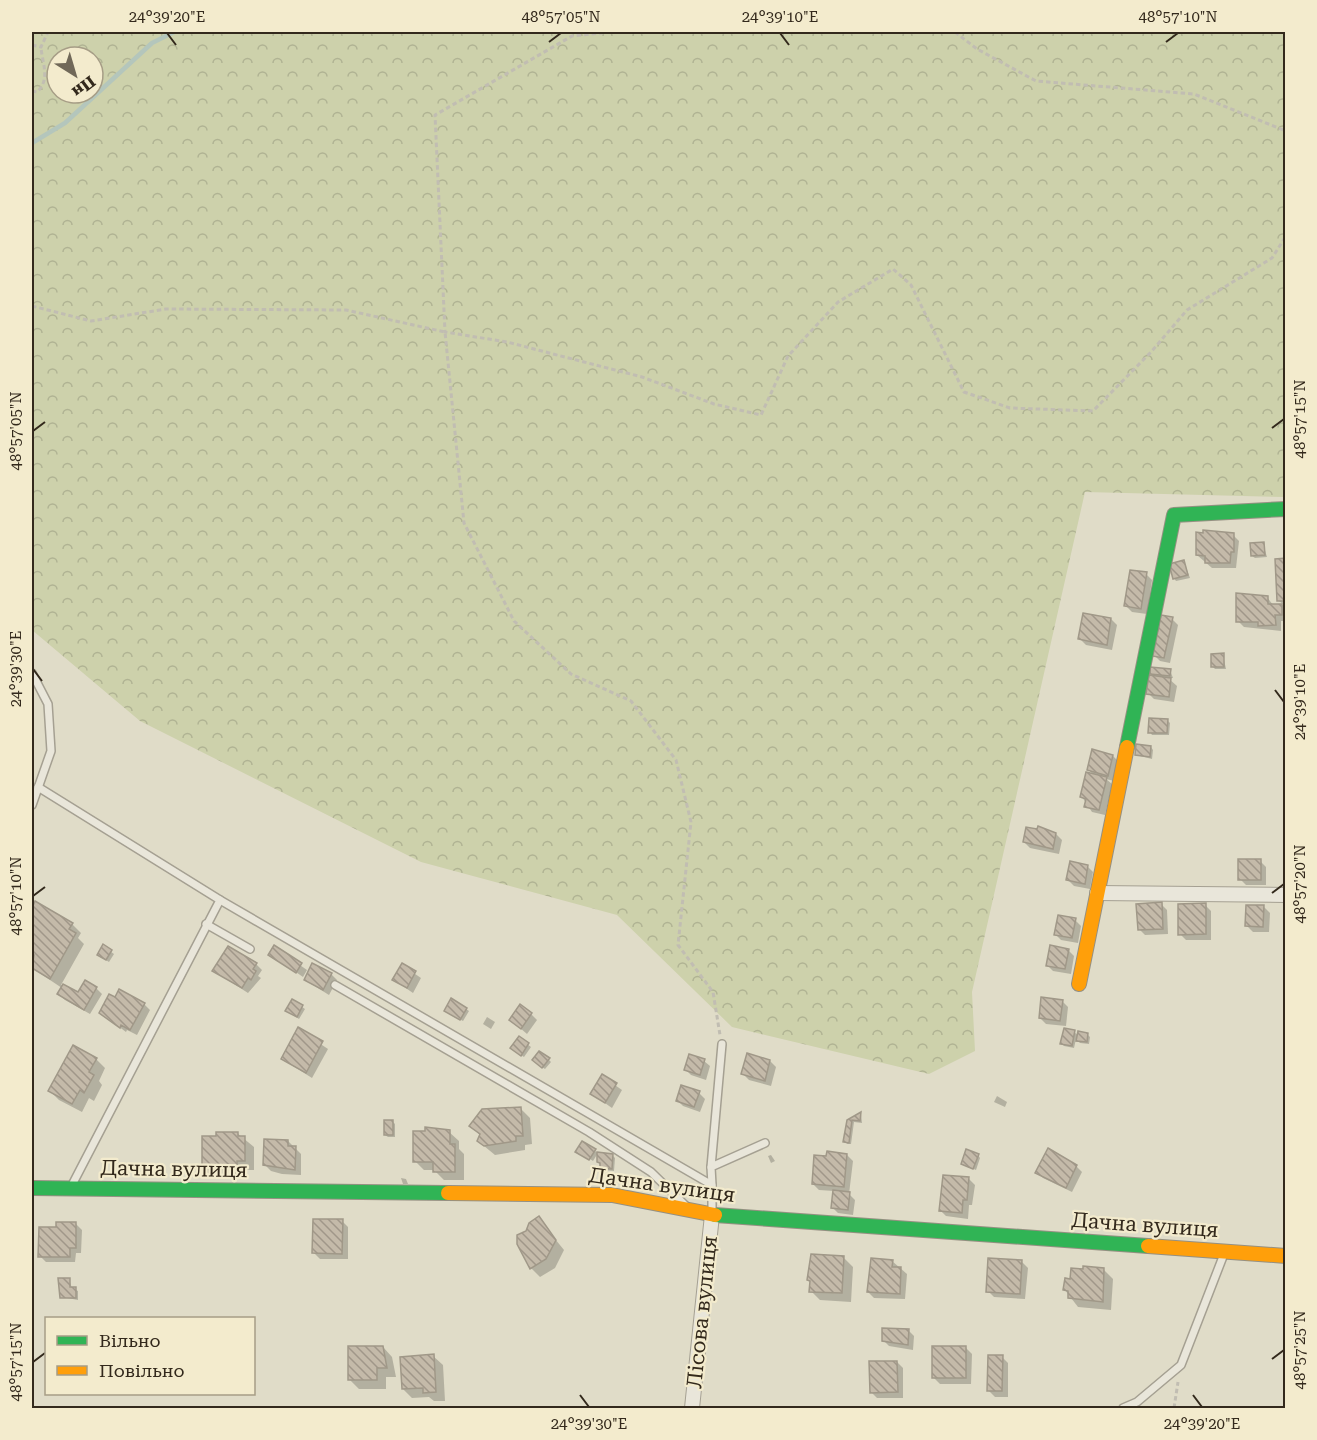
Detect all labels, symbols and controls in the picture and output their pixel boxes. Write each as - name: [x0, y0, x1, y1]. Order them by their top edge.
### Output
- text: 24°39'20"E: [129, 8, 205, 26]
- text: 48°57'05"N: [521, 8, 601, 26]
- text: 24°39'10"E: [742, 8, 818, 26]
- text: 48°57'10"N: [1138, 8, 1218, 26]
- north arrow: [45, 45, 105, 105]
- text: Пн: [68, 72, 99, 101]
- text: 48°57'15"N: [1291, 379, 1309, 459]
- text: 48°57'05"N: [7, 391, 25, 471]
- text: 24°39'30"E: [7, 631, 25, 707]
- text: 24°39'10"E: [1291, 664, 1309, 740]
- text: 48°57'20"N: [1291, 844, 1309, 924]
- text: 48°57'10"N: [7, 856, 25, 936]
- street label: Дачна вулиця: [100, 1156, 248, 1182]
- street label: Дачна вулиця: [587, 1163, 737, 1207]
- street label: Дачна вулиця: [1071, 1208, 1219, 1242]
- street label: Лісова вулиця: [682, 1235, 722, 1389]
- text: 48°57'25"N: [1291, 1310, 1309, 1390]
- legend: [45, 1317, 255, 1395]
- text: 48°57'15"N: [7, 1322, 25, 1402]
- text: Вільно: [99, 1330, 161, 1351]
- text: Повільно: [99, 1360, 185, 1381]
- text: 24°39'30"E: [551, 1415, 627, 1433]
- text: 24°39'20"E: [1164, 1415, 1240, 1433]

